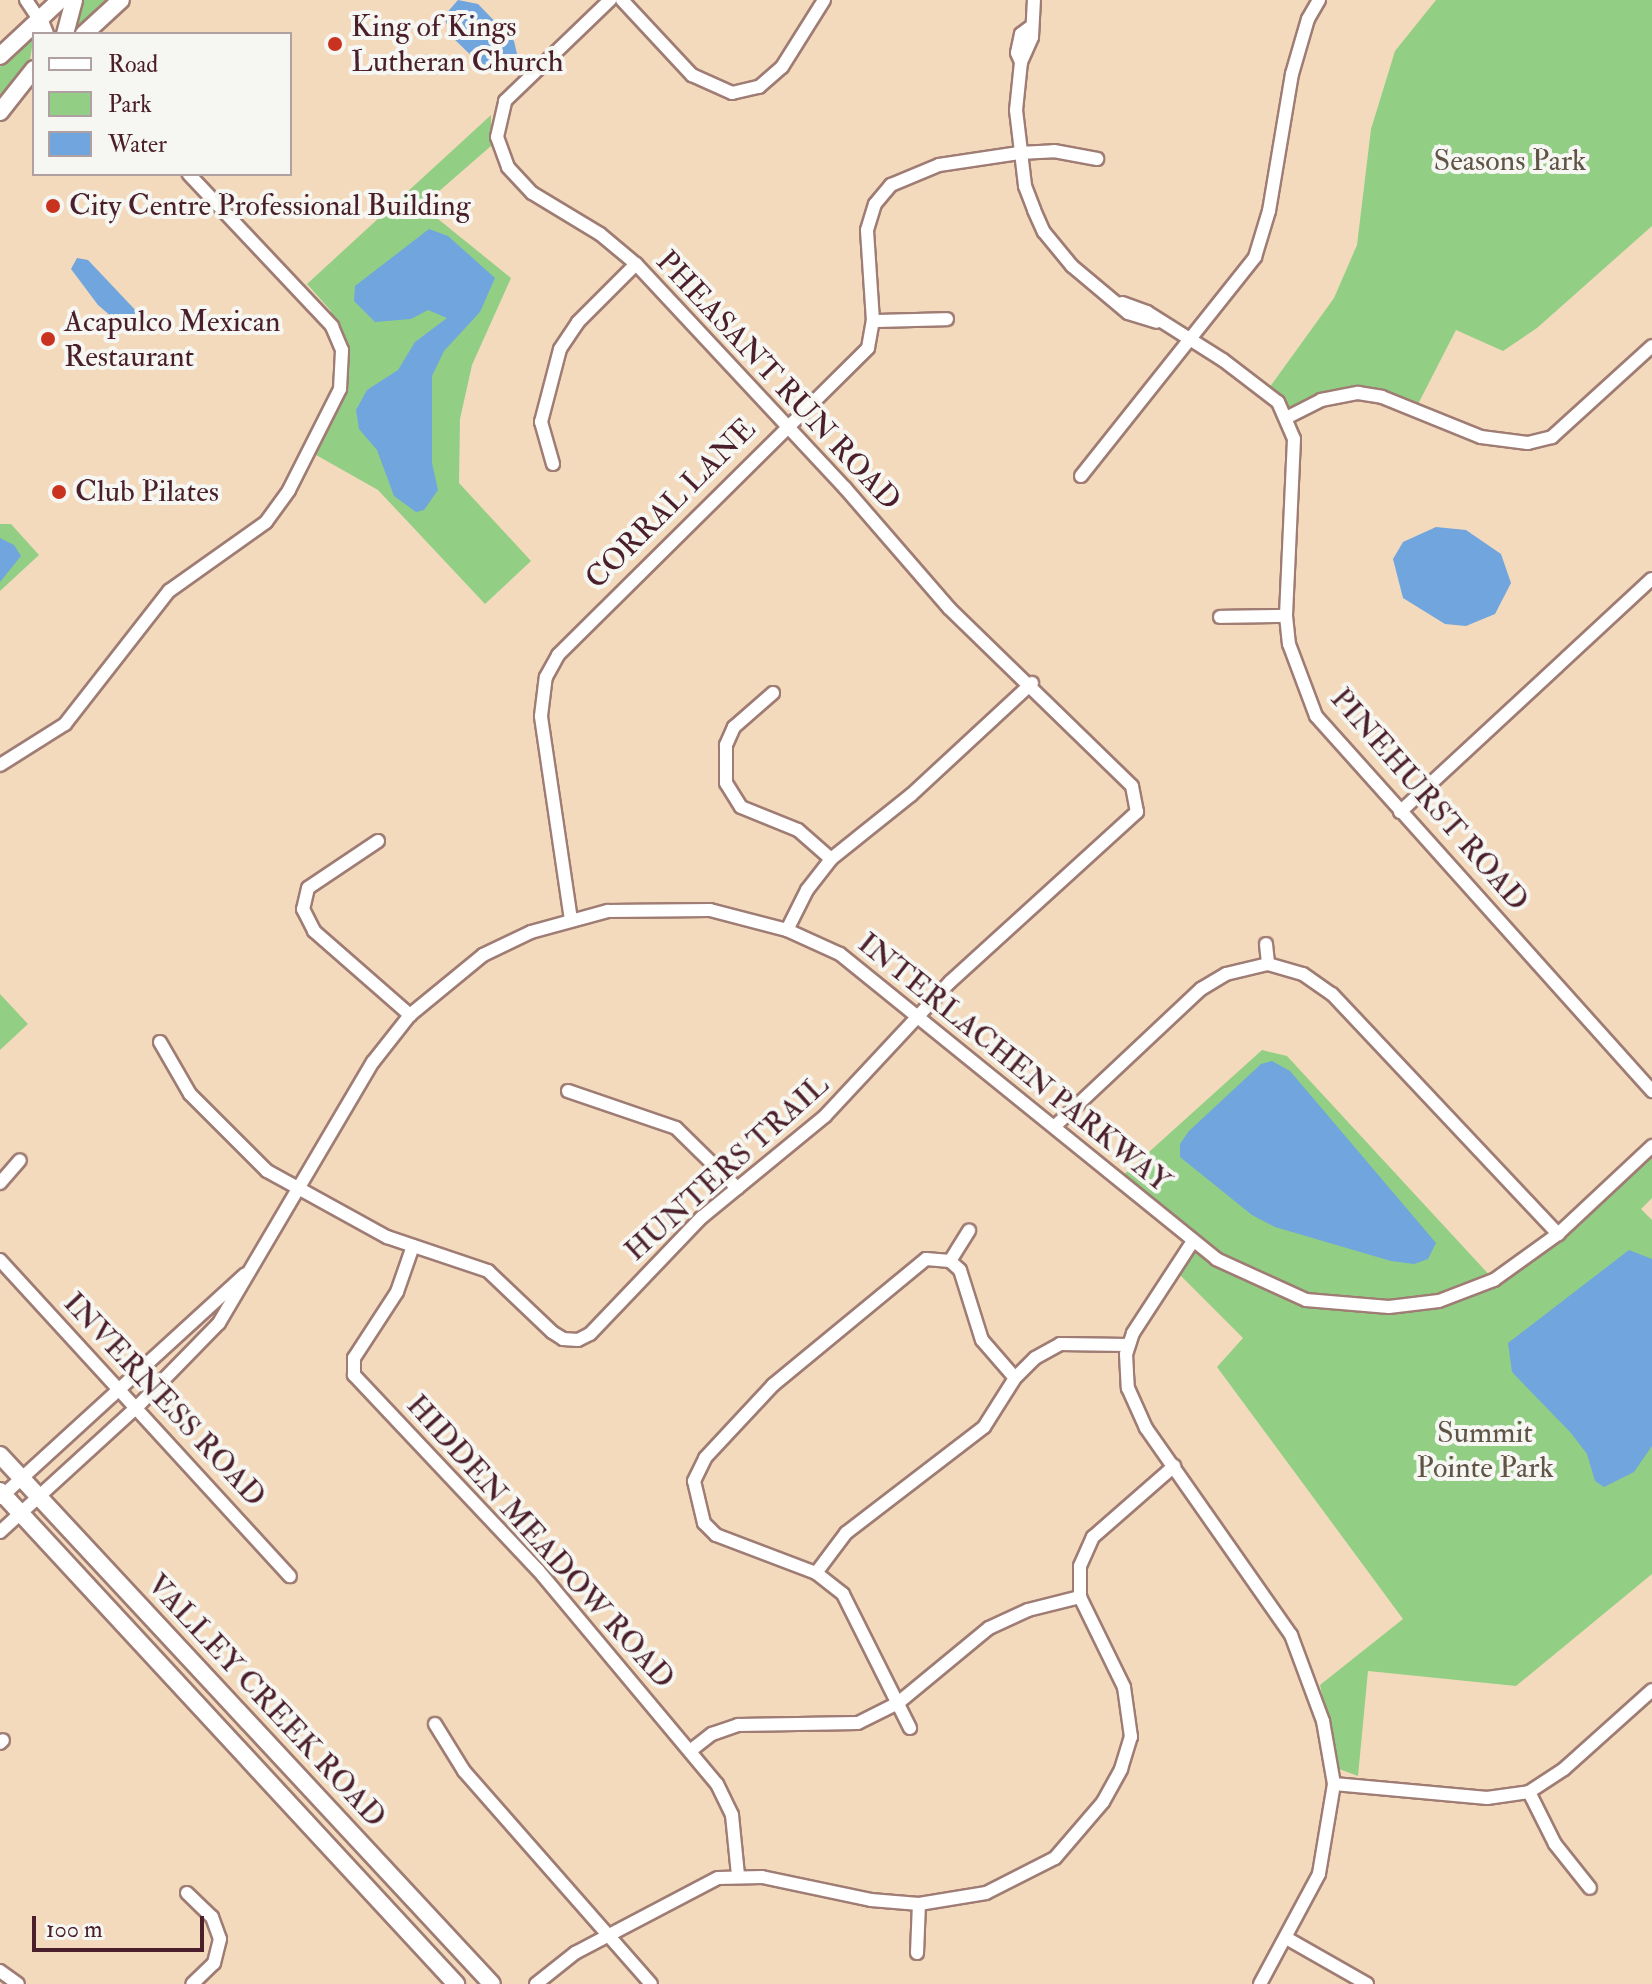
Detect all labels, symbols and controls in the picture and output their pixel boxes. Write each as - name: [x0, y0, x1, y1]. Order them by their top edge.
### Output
- place label: King of Kings Lutheran Church: [351, 9, 563, 80]
- legend: [32, 32, 292, 176]
- marker: King of Kings Lutheran Church: [326, 35, 344, 53]
- text: Road: [108, 49, 158, 80]
- text: Park: [108, 89, 152, 120]
- text: Water: [108, 129, 167, 160]
- park label: Seasons Park: [1434, 143, 1586, 179]
- place label: City Centre Professional Building: [69, 188, 470, 224]
- marker: City Centre Professional Building: [44, 197, 62, 215]
- street label: PHEASANT RUN ROAD: [648, 244, 908, 518]
- place label: Acapulco Mexican Restaurant: [64, 304, 281, 374]
- marker: Acapulco Mexican Restaurant: [39, 330, 57, 348]
- street label: CORRAL LANE: [578, 411, 764, 597]
- place label: Club Pilates: [75, 474, 219, 510]
- marker: Club Pilates: [50, 483, 68, 501]
- street label: PINEHURST ROAD: [1323, 681, 1535, 919]
- street label: INTERLACHEN PARKWAY: [850, 926, 1178, 1200]
- street label: HUNTERS TRAIL: [618, 1067, 836, 1269]
- street label: INVERNESS ROAD: [55, 1285, 273, 1515]
- street label: HIDDEN MEADOW ROAD: [399, 1388, 681, 1696]
- park label: Summit Pointe Park: [1416, 1415, 1554, 1486]
- street label: VALLEY CREEK ROAD: [139, 1567, 393, 1835]
- scale bar: [36, 1900, 208, 1950]
- text: 100 m: [46, 1914, 103, 1945]

